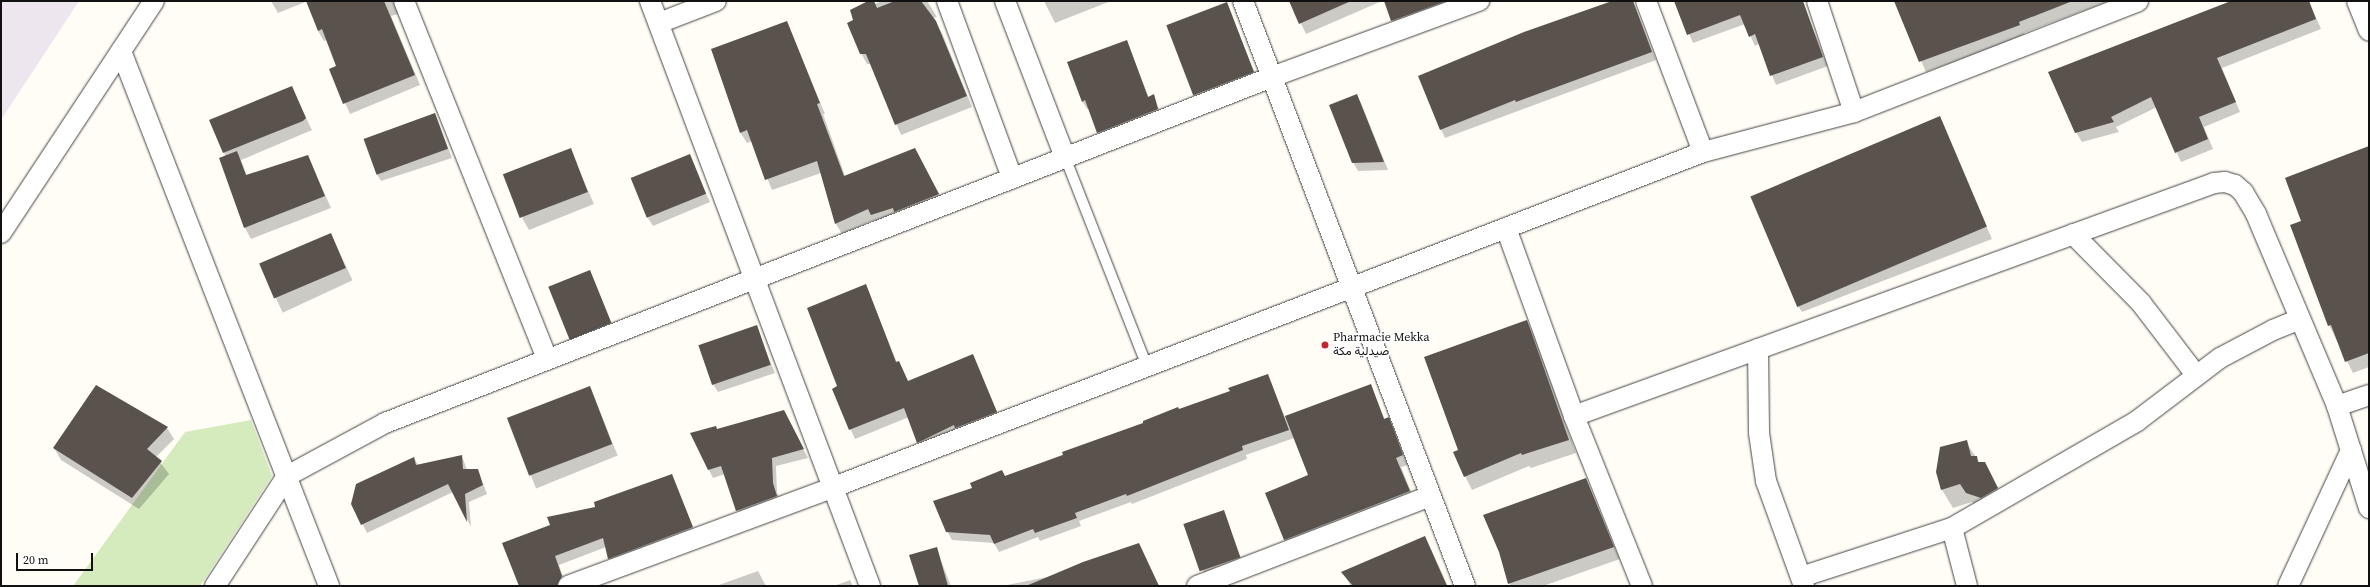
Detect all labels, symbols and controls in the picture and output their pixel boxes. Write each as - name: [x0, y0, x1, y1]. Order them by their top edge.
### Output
- place label: Pharmacie Mekka صيدلية مكة: [1333, 331, 1429, 359]
- marker: Pharmacie Mekka صيدلية مكة: [1320, 340, 1330, 350]
- scale bar: [18, 545, 95, 571]
- text: 20 m: [23, 552, 49, 568]

